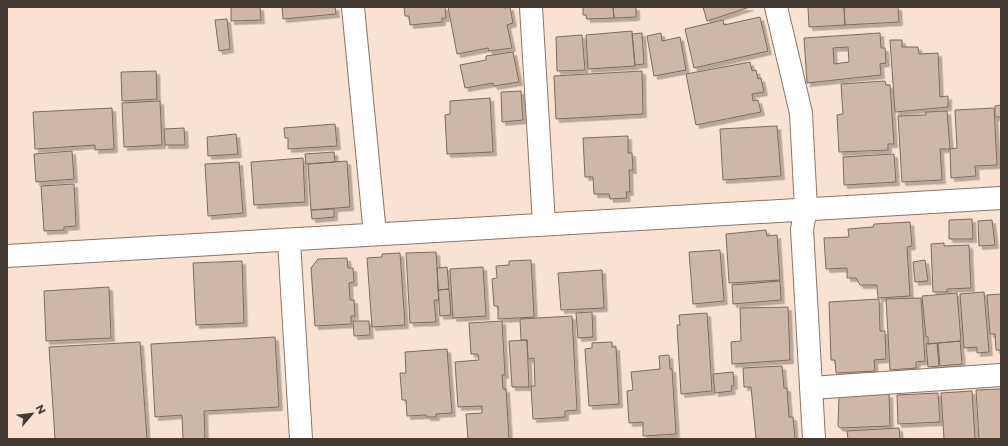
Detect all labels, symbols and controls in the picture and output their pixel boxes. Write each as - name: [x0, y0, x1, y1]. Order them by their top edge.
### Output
- north arrow: [12, 394, 52, 434]
- text: N: [33, 402, 49, 417]

